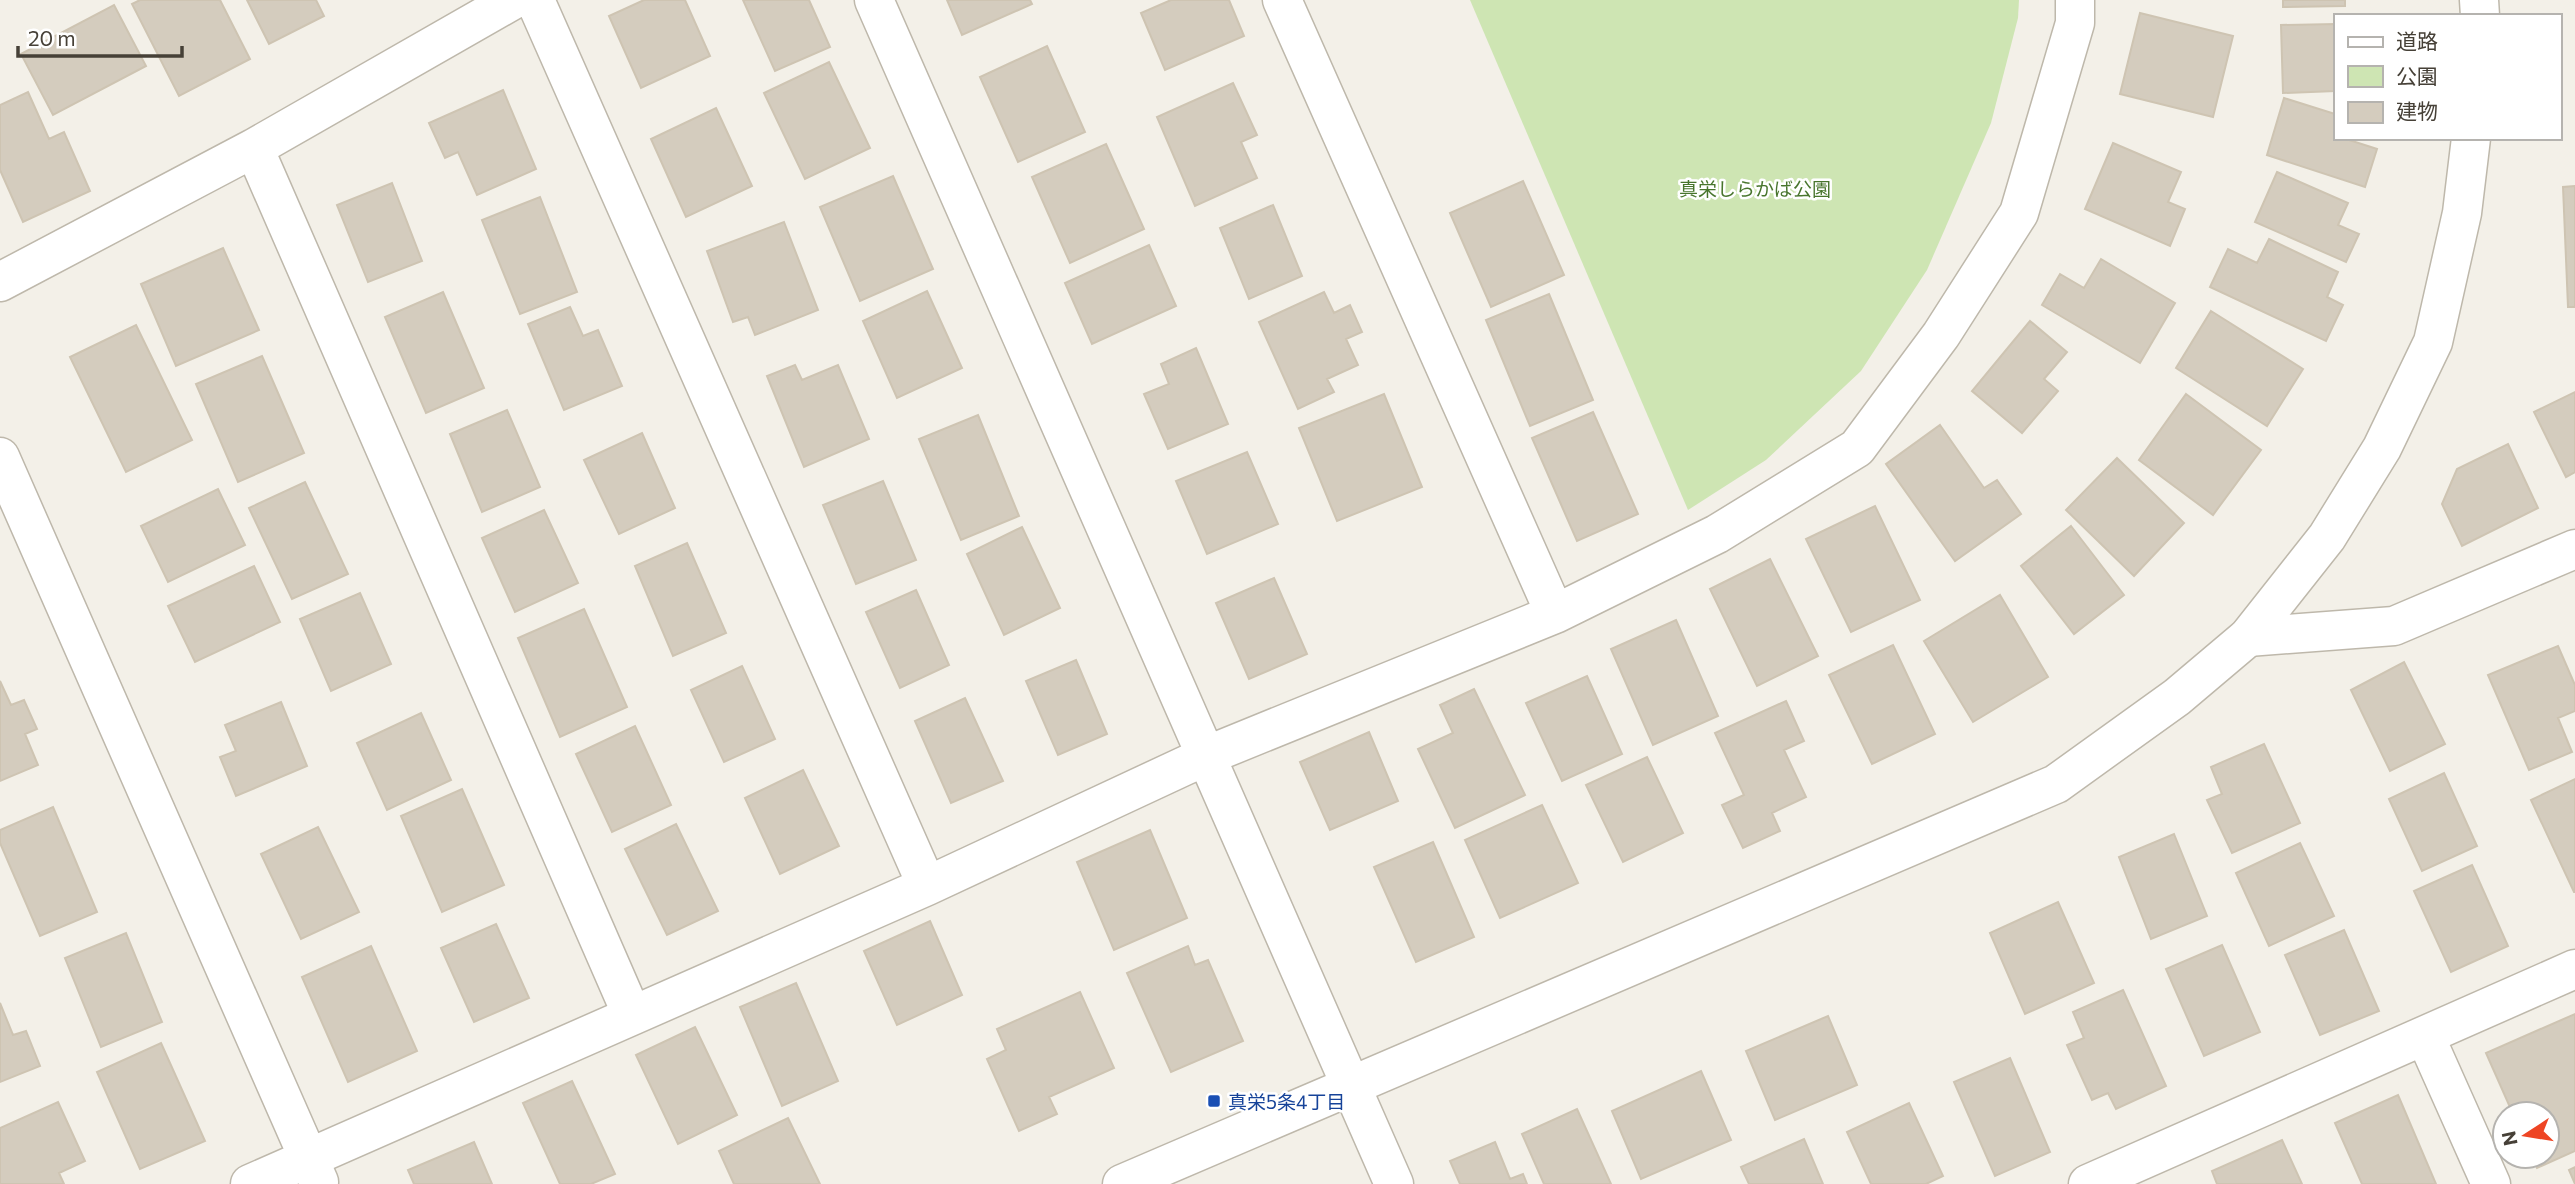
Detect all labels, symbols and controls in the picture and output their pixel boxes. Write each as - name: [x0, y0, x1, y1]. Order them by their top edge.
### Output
- scale bar: [18, 14, 182, 58]
- legend: [2334, 14, 2561, 140]
- text: 20 m: [28, 25, 76, 50]
- text: 道路: [2396, 28, 2438, 53]
- text: 公園: [2396, 63, 2438, 88]
- text: 建物: [2396, 98, 2438, 123]
- park label: 真栄しらかば公園: [1679, 177, 1831, 200]
- place label: 真栄5条4丁目: [1228, 1090, 1345, 1113]
- marker: 真栄5条4丁目: [1206, 1093, 1222, 1109]
- north arrow: [2491, 1100, 2561, 1170]
- text: N: [2496, 1129, 2522, 1148]

